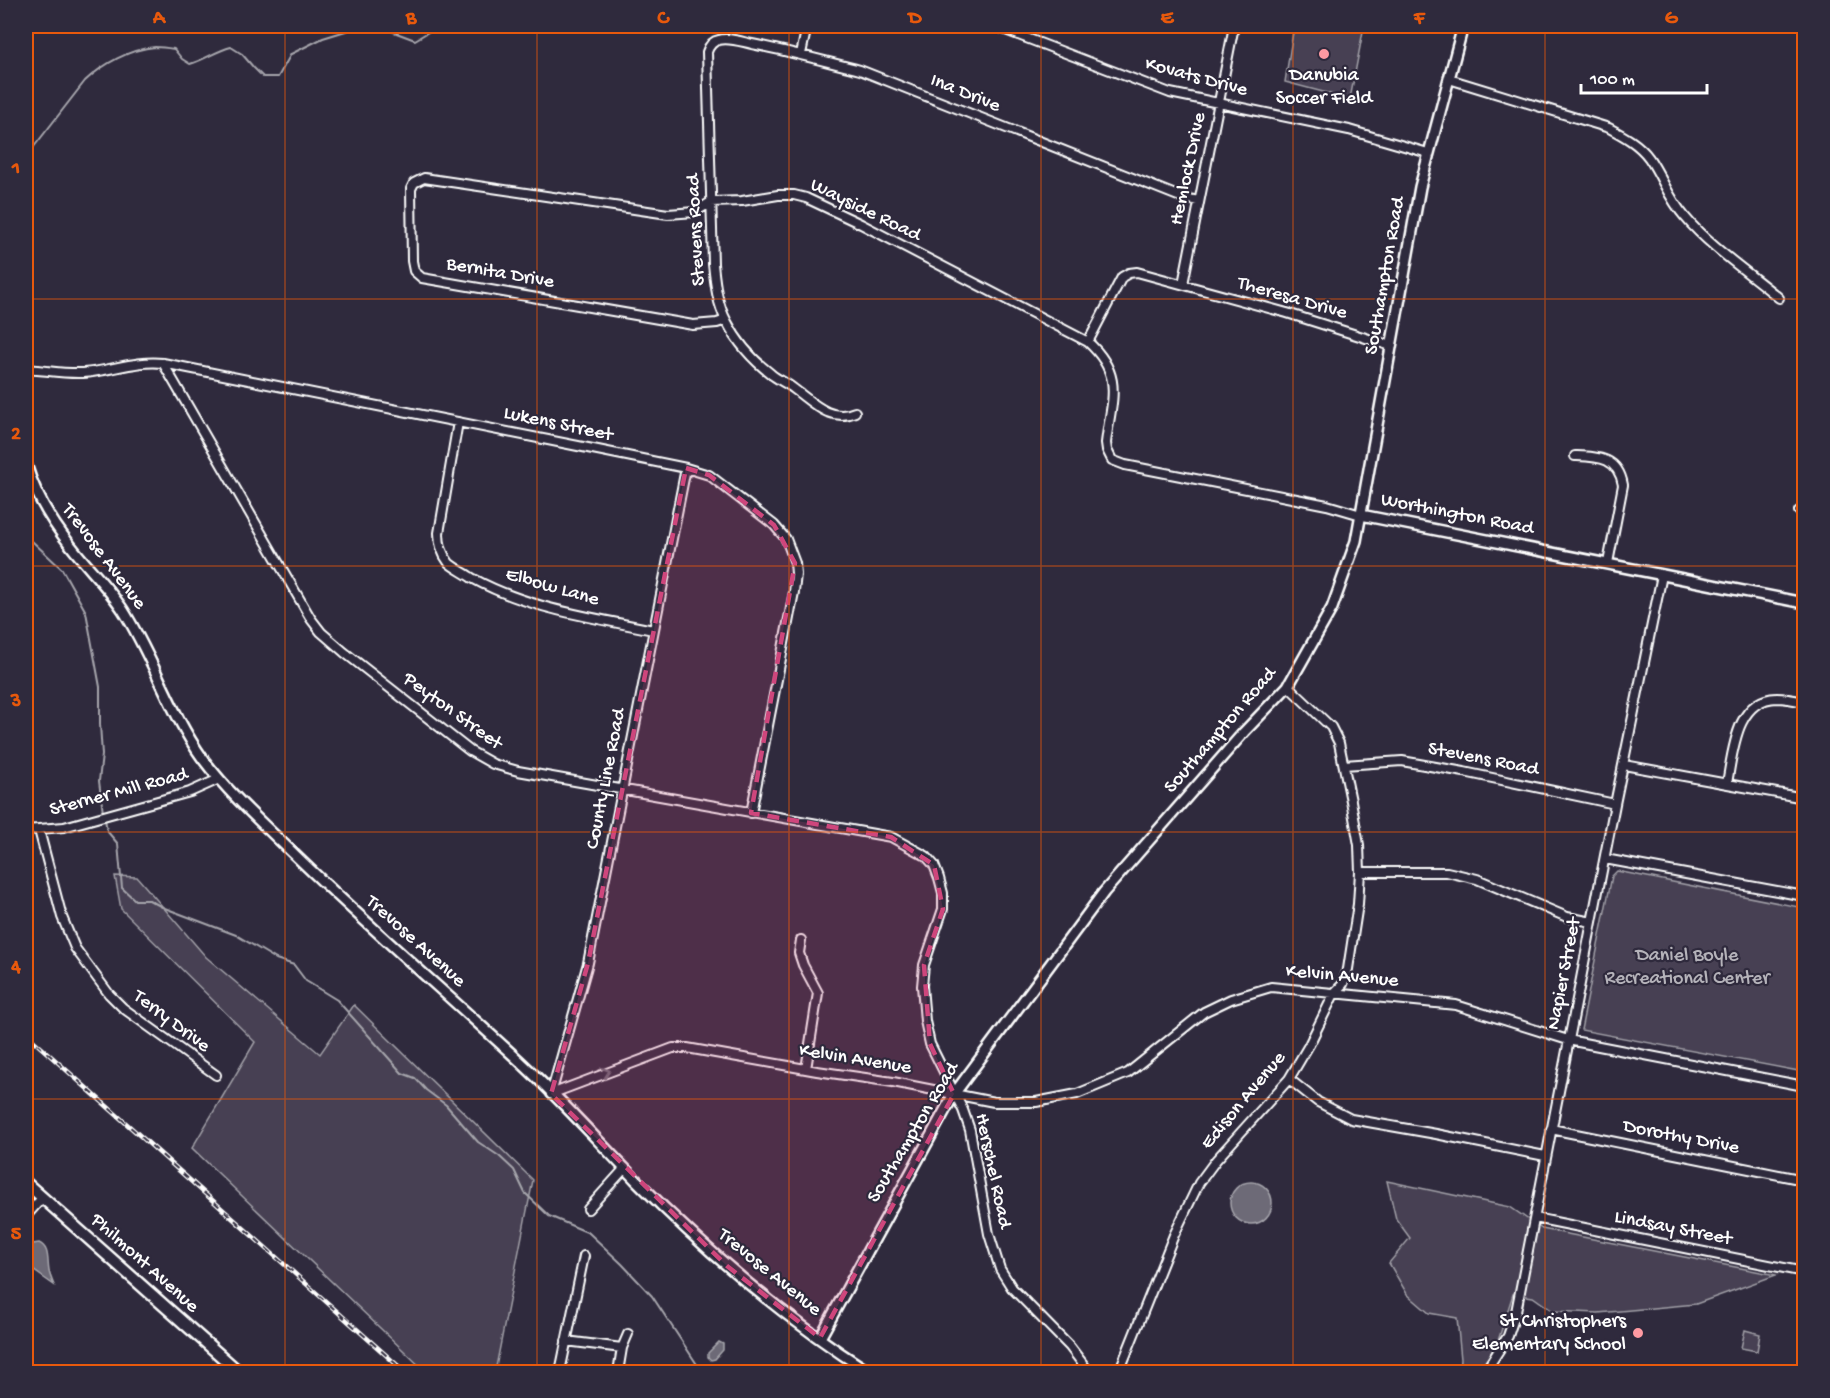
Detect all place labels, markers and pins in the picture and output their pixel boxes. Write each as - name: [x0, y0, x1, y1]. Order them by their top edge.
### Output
- marker: Danubia Soccer Field: [1317, 47, 1331, 61]
- place label: Danubia Soccer Field: [1276, 65, 1374, 111]
- place label: St Christophers Elementary School: [1472, 1311, 1627, 1357]
- marker: St Christophers Elementary School: [1631, 1326, 1645, 1340]

